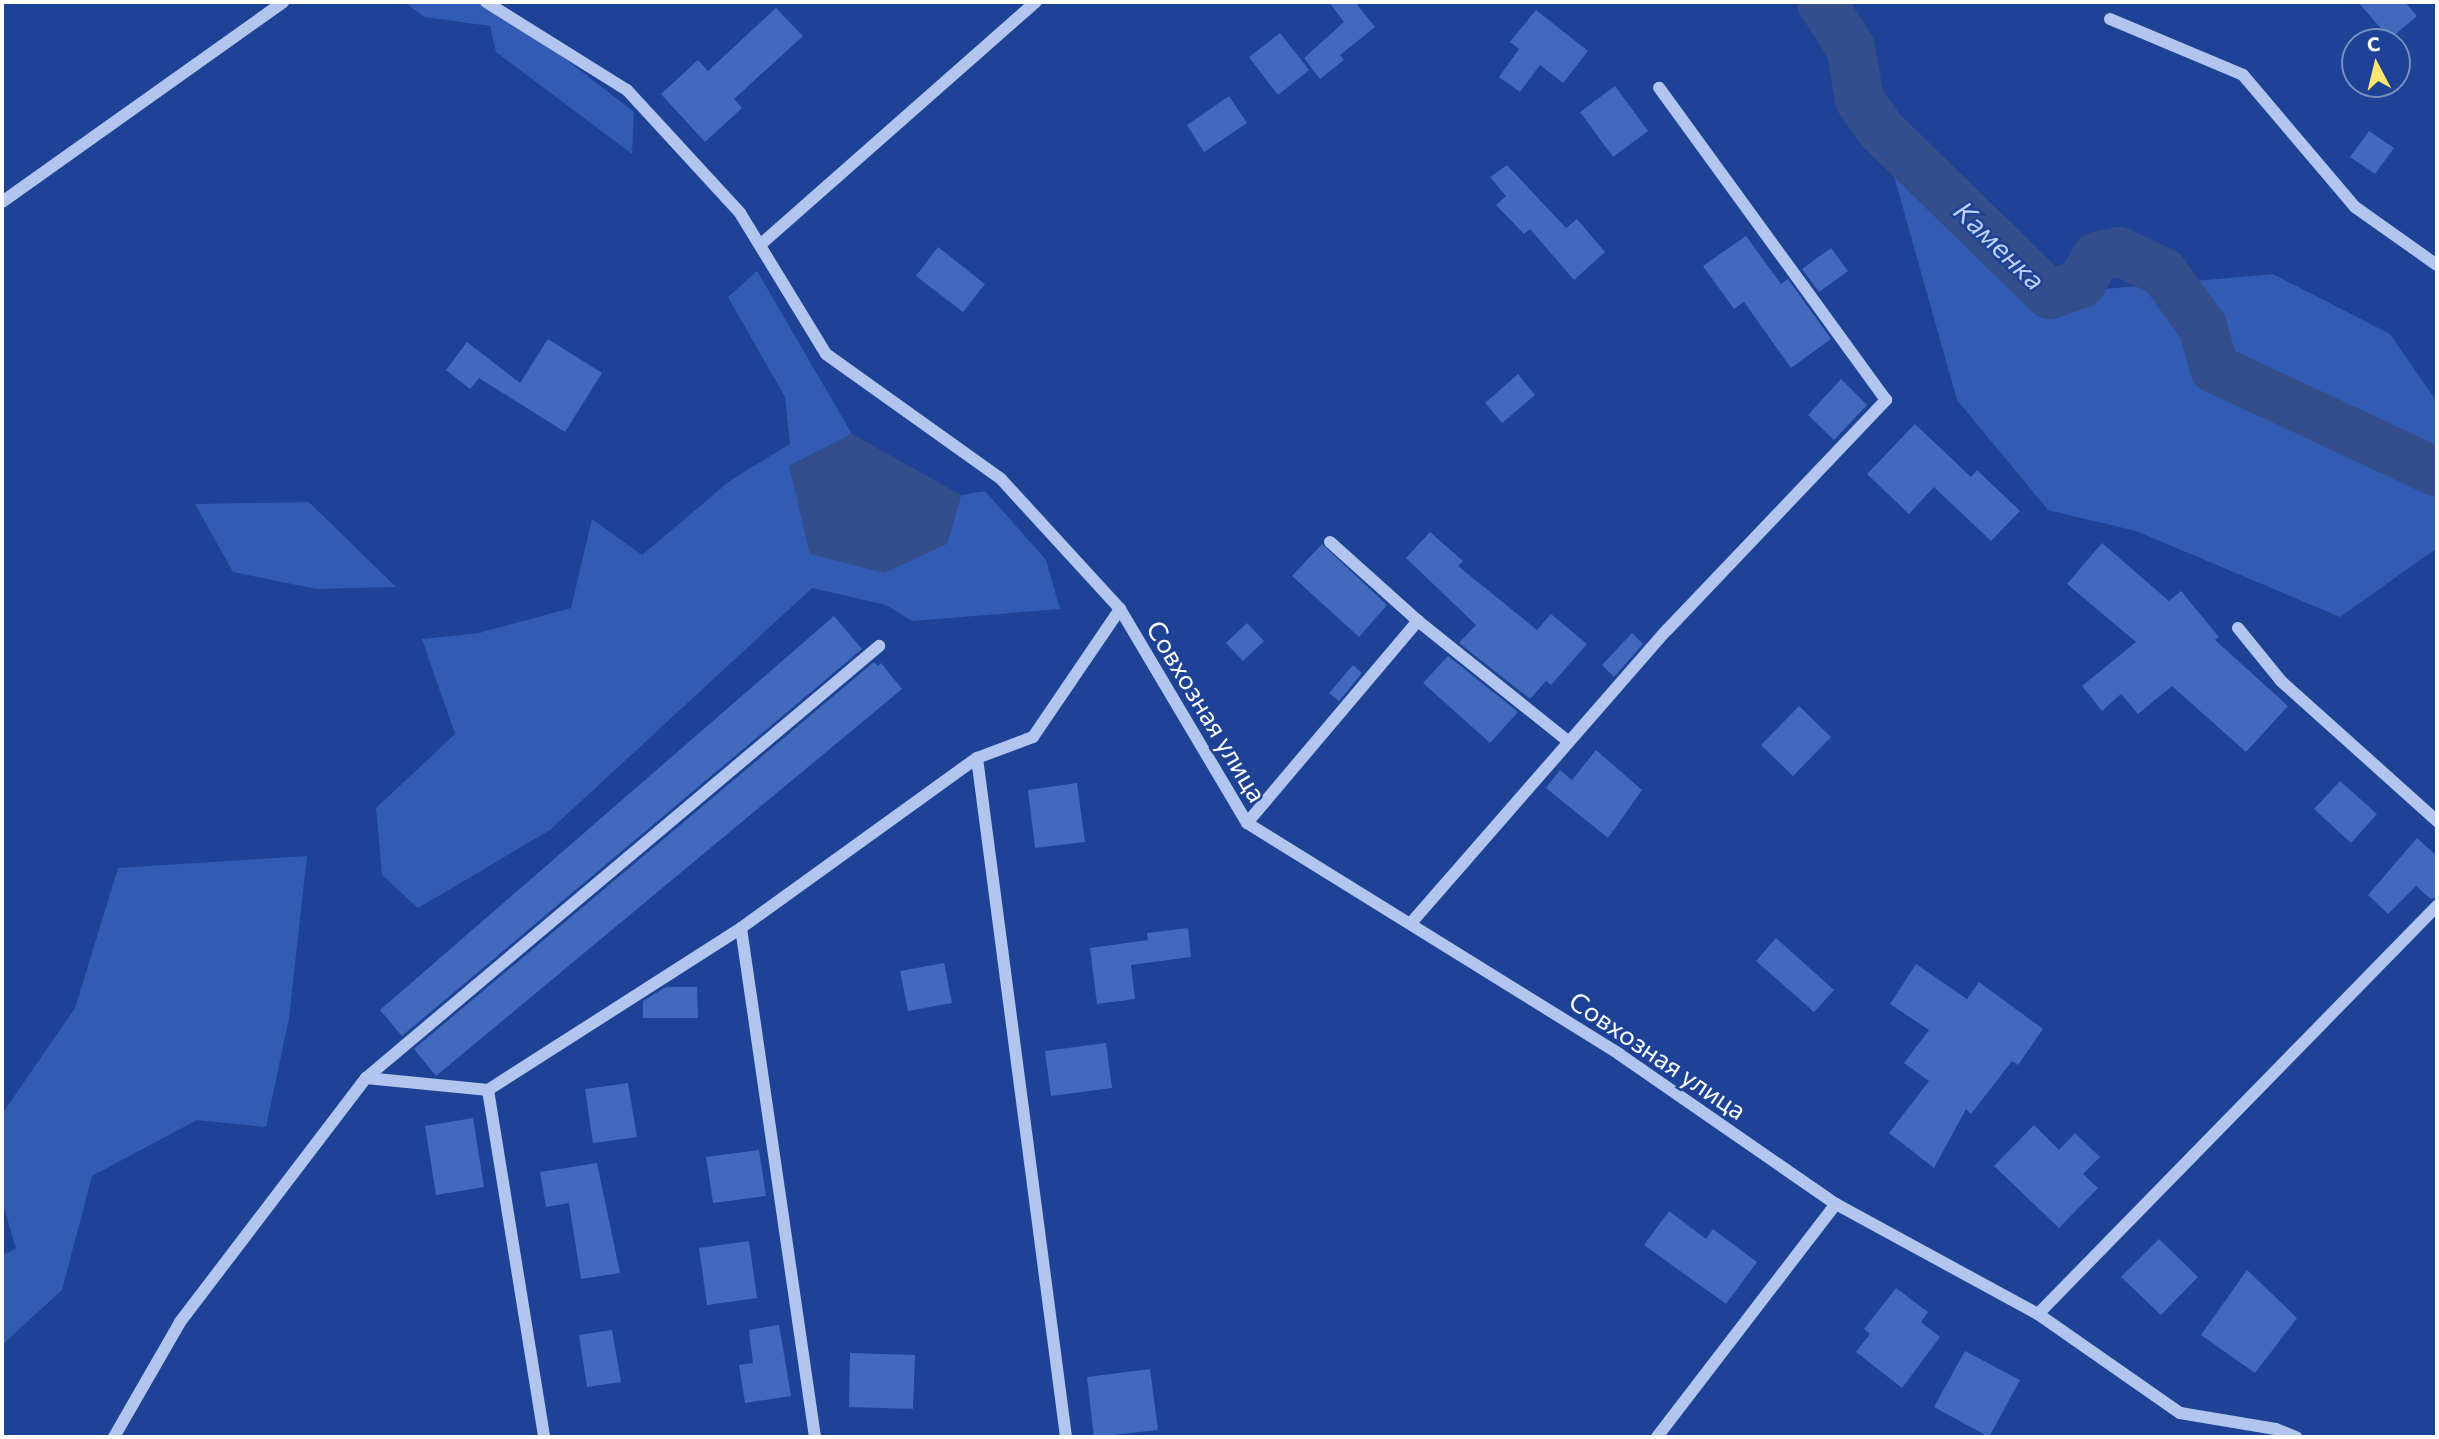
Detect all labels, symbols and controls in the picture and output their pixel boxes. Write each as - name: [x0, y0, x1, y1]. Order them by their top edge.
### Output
- north arrow: [2341, 28, 2411, 98]
- text: С: [2366, 31, 2381, 56]
- water label: Каменка: [1948, 194, 2052, 296]
- street label: Совхозная улица: [1140, 615, 1274, 807]
- street label: Совхозная улица: [1564, 984, 1752, 1126]

